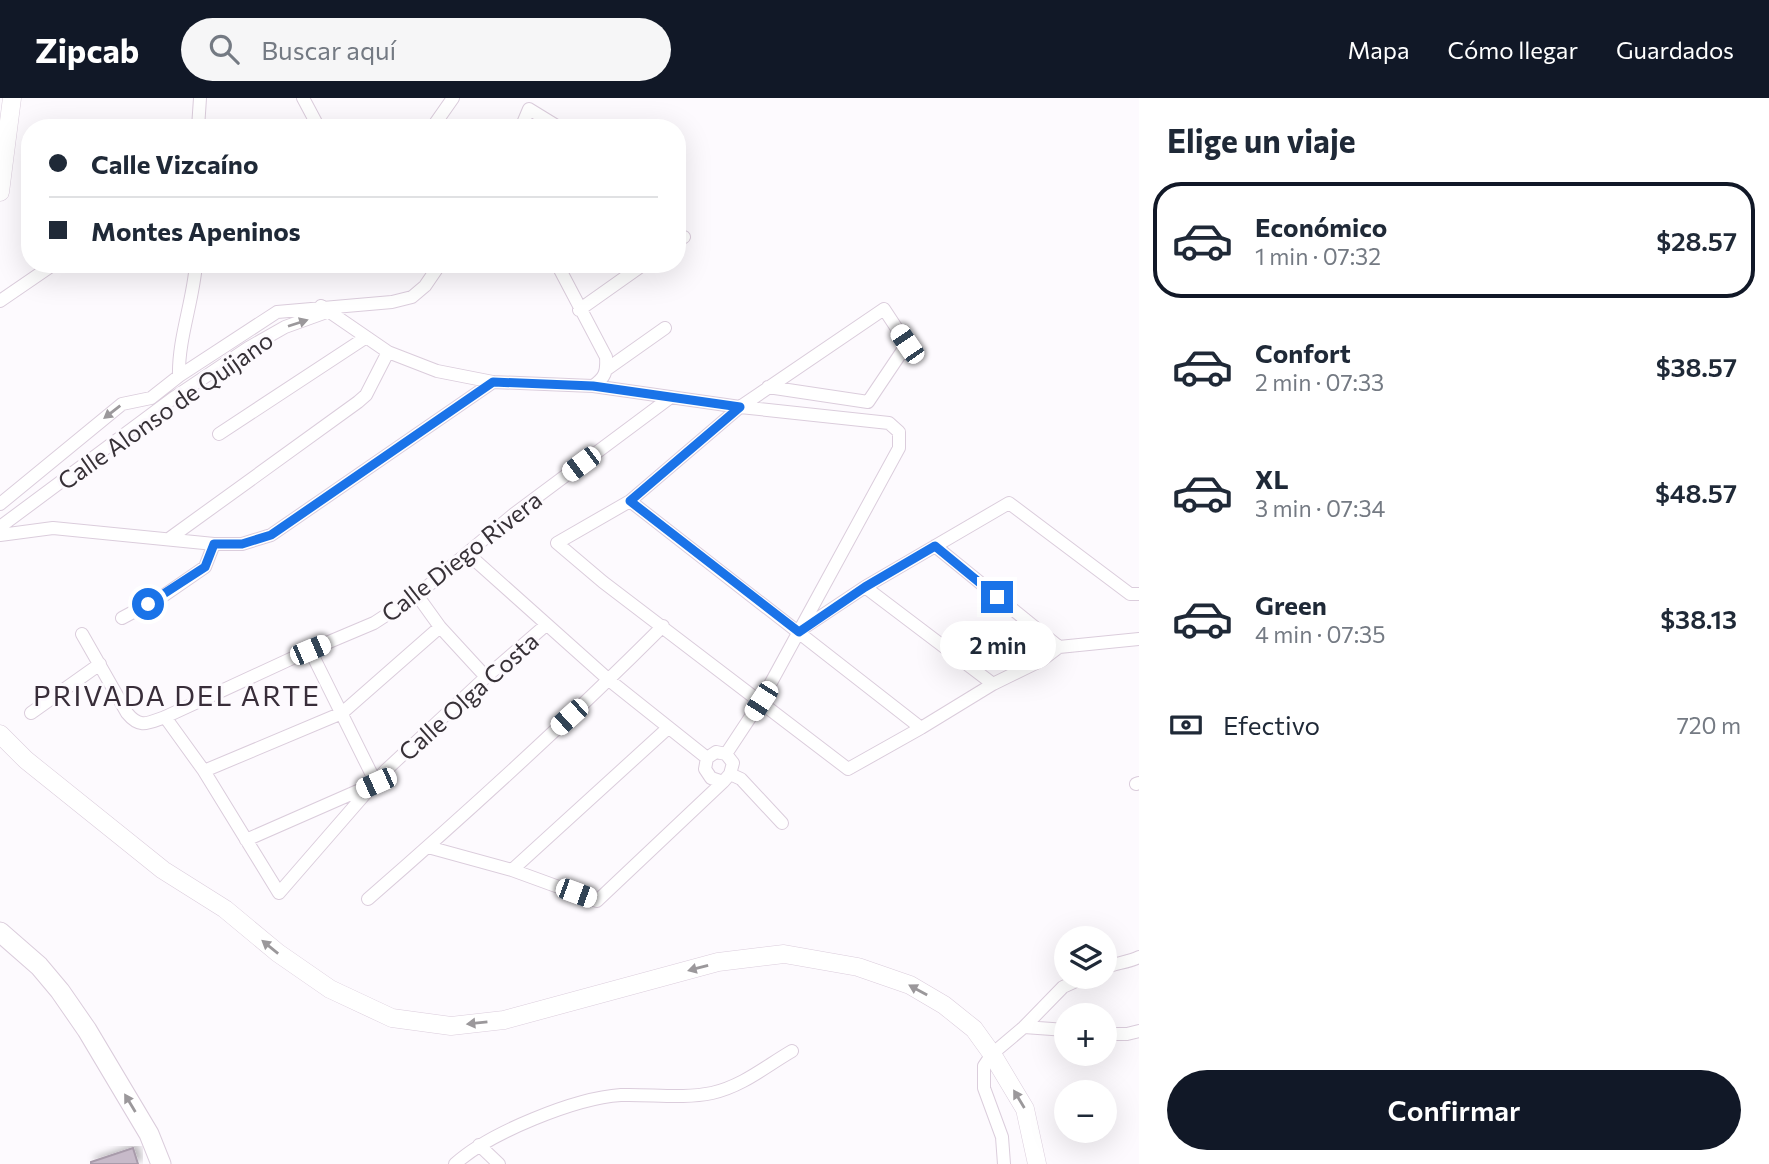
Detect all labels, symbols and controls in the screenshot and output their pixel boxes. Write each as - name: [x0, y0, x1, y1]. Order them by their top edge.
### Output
- search box: [181, 18, 671, 81]
- text: Zipcab: [35, 29, 139, 70]
- icon: search: [205, 30, 243, 68]
- text: Buscar aquí: [261, 34, 396, 65]
- text: Mapa: [1347, 35, 1410, 64]
- text: Cómo llegar: [1448, 35, 1578, 64]
- text: Guardados: [1616, 35, 1734, 64]
- text: Elige un viaje: [1167, 120, 1356, 160]
- text: Calle Vizcaíno: [91, 148, 258, 179]
- icon: car: [1171, 209, 1234, 272]
- text: Económico: [1255, 211, 1387, 242]
- text: Montes Apeninos: [91, 215, 301, 246]
- text: $28.57: [1656, 225, 1737, 256]
- text: 1 min · 07:32: [1255, 242, 1381, 270]
- one-way arrow: [288, 317, 309, 328]
- car: [887, 321, 928, 367]
- street label: Calle Alonso de Quijano: [52, 325, 278, 495]
- icon: car: [1171, 335, 1234, 398]
- text: Confort: [1255, 337, 1351, 368]
- text: $38.57: [1656, 351, 1737, 382]
- text: 2 min · 07:33: [1255, 368, 1384, 396]
- one-way arrow: [103, 404, 121, 419]
- car: [558, 443, 605, 485]
- icon: car: [1171, 461, 1234, 524]
- text: XL: [1255, 463, 1289, 494]
- text: $48.57: [1655, 477, 1737, 508]
- street label: Calle Diego Rivera: [375, 484, 547, 628]
- text: 3 min · 07:34: [1255, 494, 1385, 522]
- route end: [981, 581, 1013, 613]
- icon: car: [1171, 587, 1234, 650]
- route start: [132, 588, 164, 620]
- text: Green: [1255, 589, 1327, 620]
- text: $38.13: [1660, 603, 1737, 634]
- text: 4 min · 07:35: [1255, 620, 1385, 648]
- callout: 2 min: [939, 622, 1055, 670]
- street label: Calle Olga Costa: [392, 626, 544, 766]
- text: 2 min: [970, 631, 1026, 659]
- car: [287, 632, 334, 668]
- district label: PRIVADA DEL ARTE: [33, 678, 321, 712]
- car: [741, 678, 782, 724]
- car: [547, 695, 592, 739]
- icon: cash: [1167, 706, 1205, 744]
- text: Efectivo: [1223, 709, 1320, 740]
- text: 720 m: [1677, 711, 1741, 739]
- car: [353, 765, 400, 801]
- car: [553, 876, 600, 910]
- map controls: [1054, 926, 1117, 1143]
- button: layers: [1054, 926, 1117, 989]
- one-way arrow: [262, 940, 279, 955]
- one-way arrow: [686, 963, 708, 974]
- one-way arrow: [909, 984, 928, 996]
- button: +: [1054, 1003, 1117, 1066]
- one-way arrow: [466, 1018, 488, 1029]
- button: Confirmar: [1167, 1070, 1741, 1150]
- button: −: [1054, 1080, 1117, 1143]
- one-way arrow: [1013, 1089, 1025, 1108]
- one-way arrow: [124, 1094, 137, 1113]

